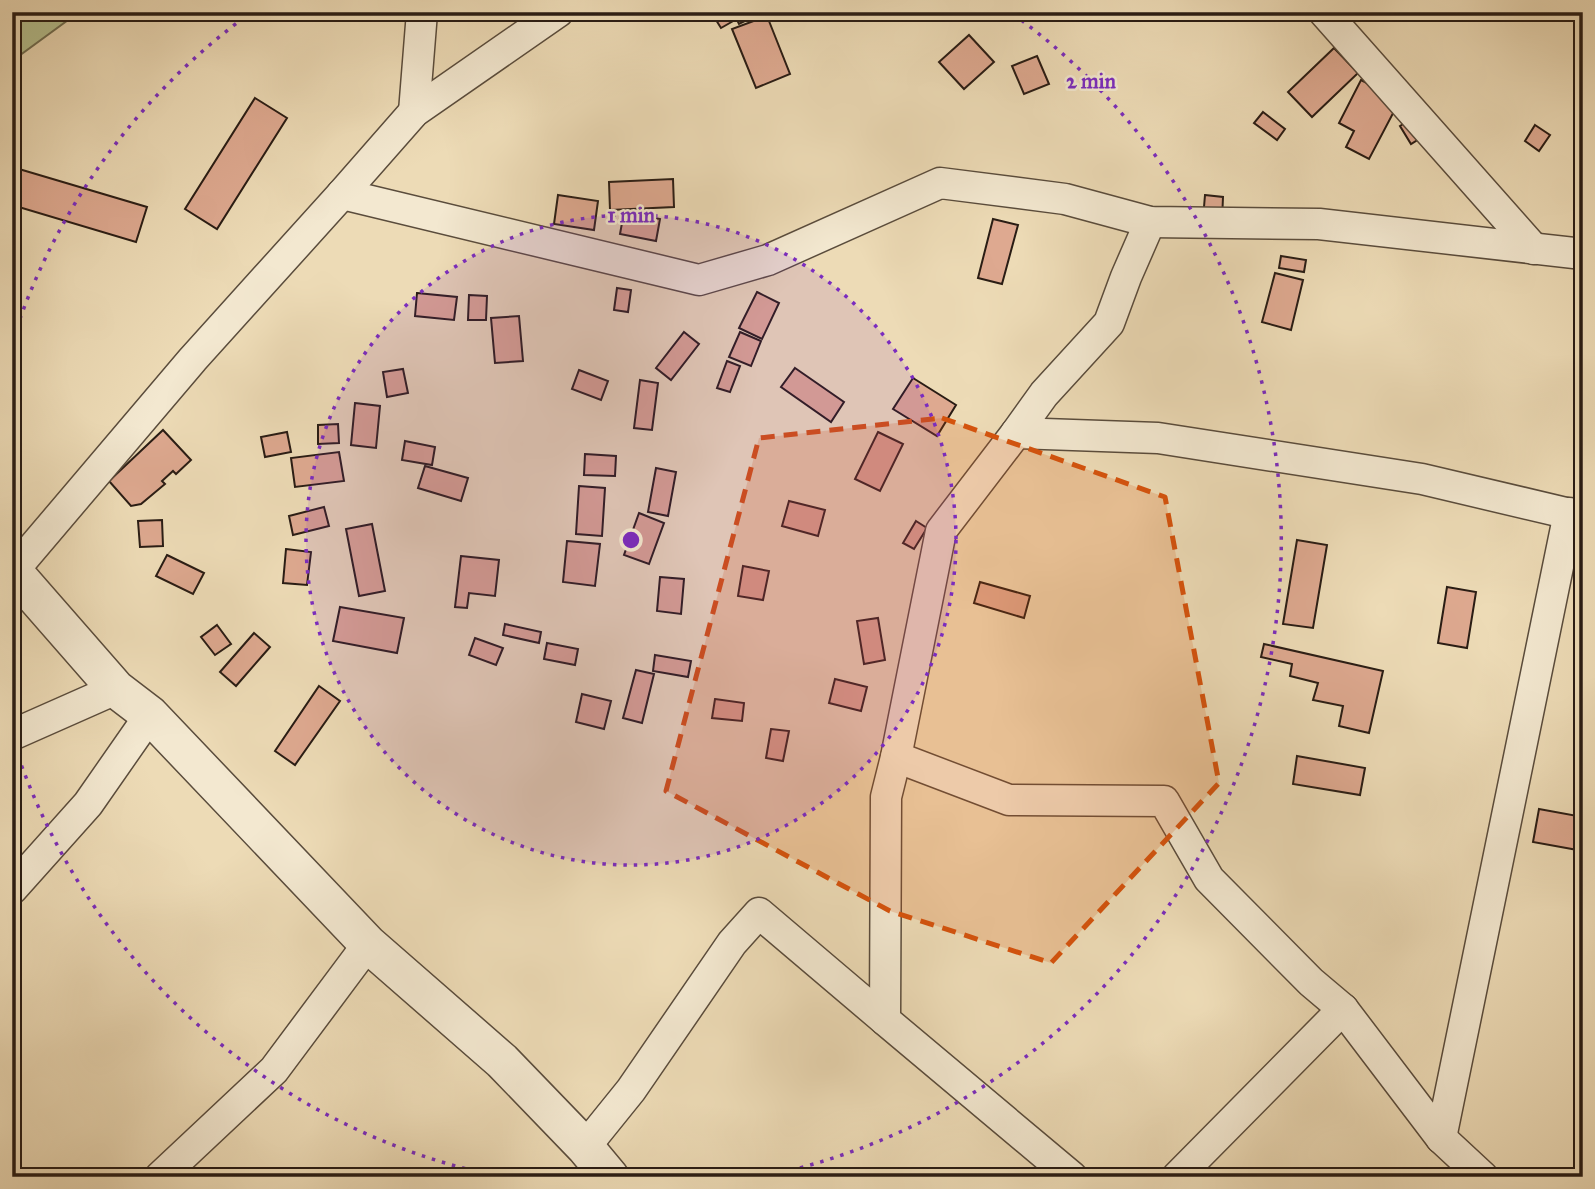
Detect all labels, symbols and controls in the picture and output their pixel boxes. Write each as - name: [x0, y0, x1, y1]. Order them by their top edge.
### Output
- text: 2 min: [1066, 68, 1116, 94]
- text: 1 min: [607, 202, 655, 228]
- centre of rings: [619, 528, 643, 552]

